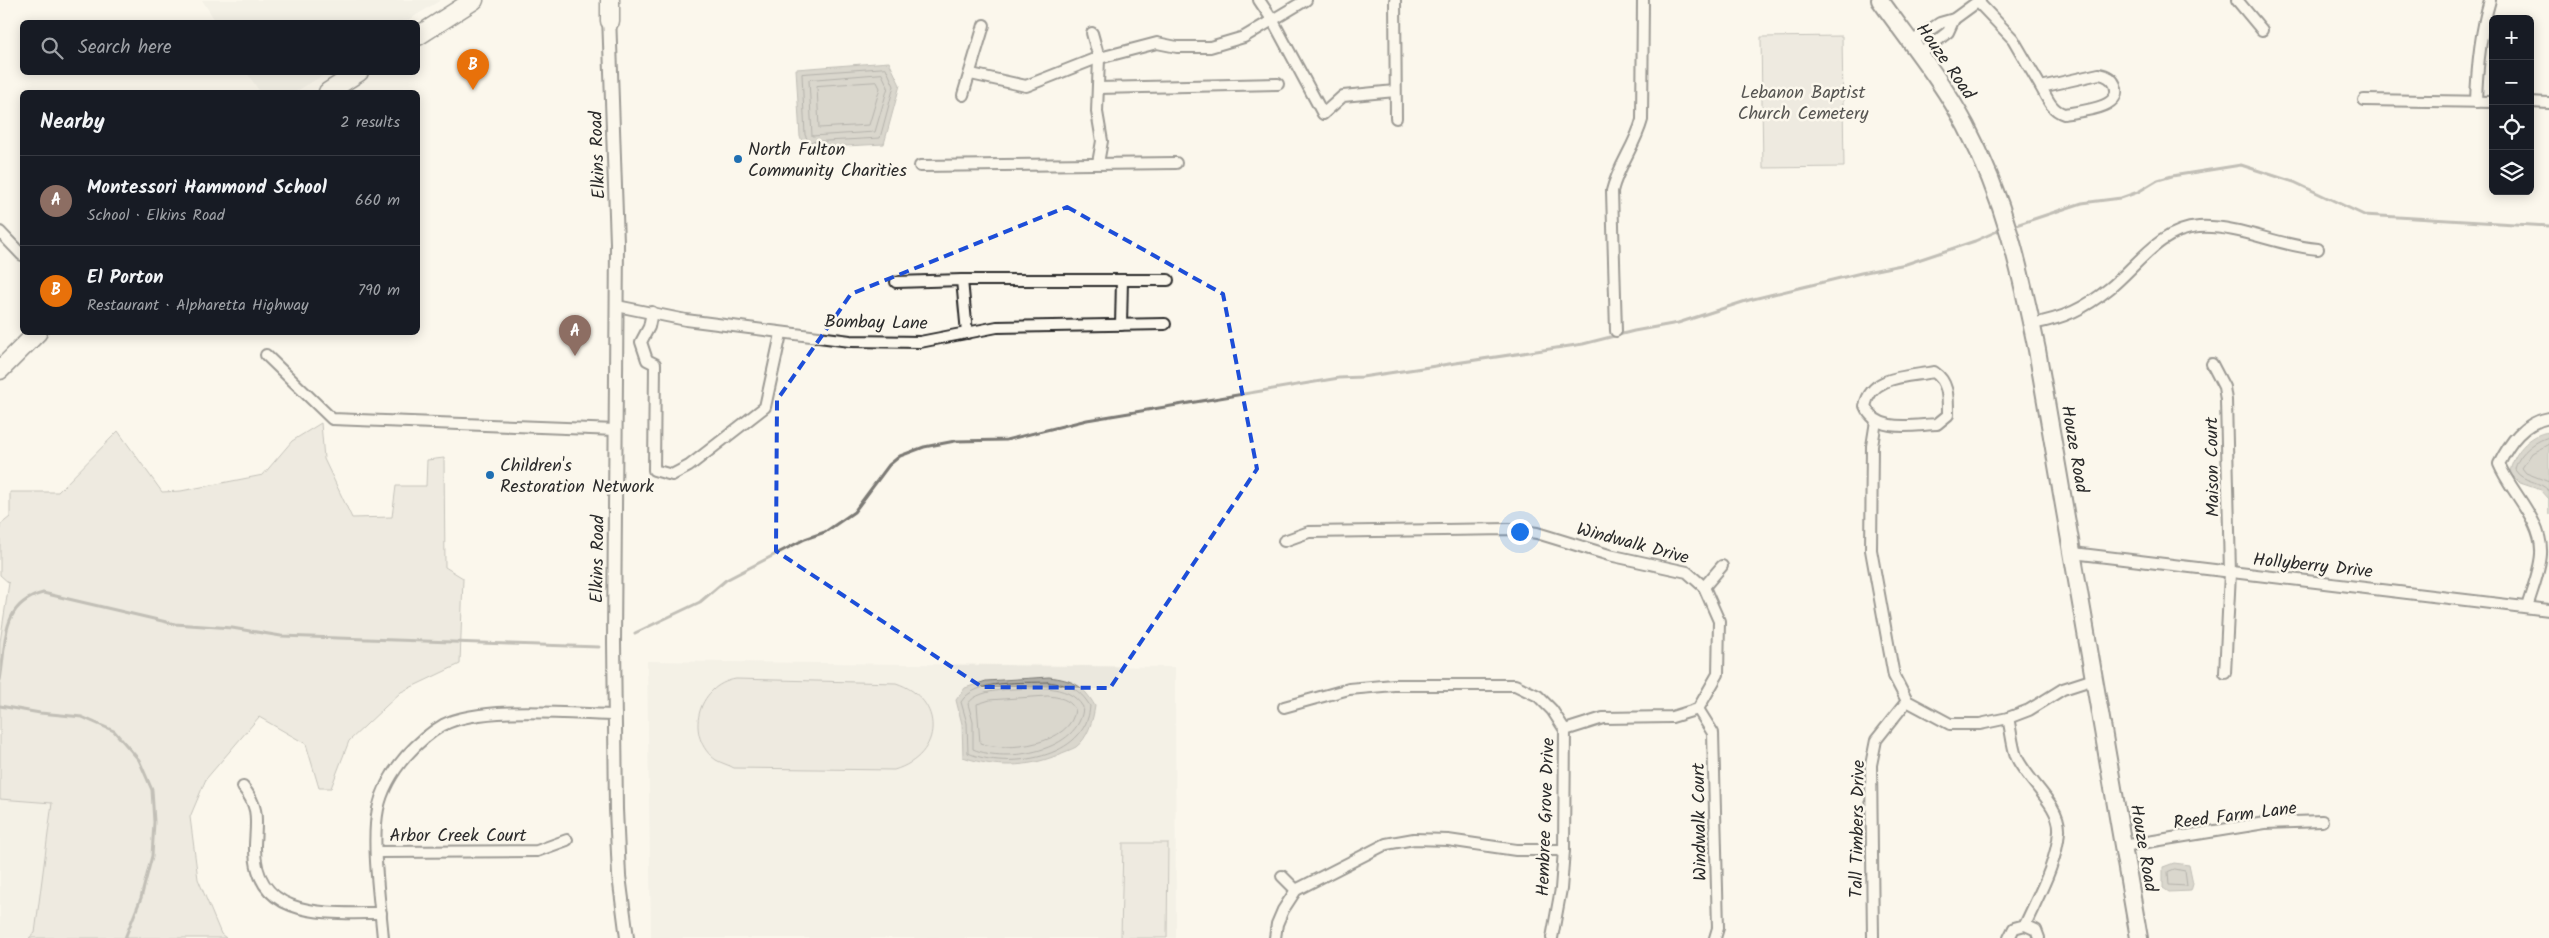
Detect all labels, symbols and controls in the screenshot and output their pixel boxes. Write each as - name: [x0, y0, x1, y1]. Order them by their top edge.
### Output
- map controls: [2489, 15, 2534, 195]
- button: +: [2489, 15, 2534, 60]
- street label: Houze Road: [1908, 17, 1983, 107]
- search box: [20, 20, 420, 75]
- text: Search here: [78, 33, 172, 63]
- icon: search: [38, 34, 66, 62]
- pin: B: [457, 49, 489, 90]
- button: −: [2489, 60, 2534, 105]
- park label: Lebanon Baptist Church Cemetery: [1738, 79, 1869, 129]
- button: locate: [2489, 105, 2534, 150]
- text: Nearby: [40, 106, 105, 139]
- street label: Elkins Road: [582, 109, 615, 200]
- text: 2 results: [340, 110, 400, 135]
- place label: North Fulton Community Charities: [748, 136, 907, 186]
- button: layers: [2489, 150, 2534, 195]
- marker: North Fulton Community Charities: [732, 153, 744, 165]
- text: Montessori Hammond School: [87, 173, 327, 203]
- text: A: [51, 188, 61, 213]
- text: 660 m: [355, 188, 400, 213]
- text: School · Elkins Road: [87, 203, 225, 228]
- text: El Porton: [87, 263, 164, 293]
- text: B: [51, 278, 61, 303]
- text: 790 m: [358, 278, 400, 303]
- text: Restaurant · Alpharetta Highway: [87, 293, 309, 318]
- street label: Bombay Lane: [824, 308, 928, 339]
- pin: A: [559, 315, 591, 356]
- street label: Houze Road: [2052, 403, 2096, 496]
- street label: Maison Court: [2198, 416, 2229, 517]
- place label: Children's Restoration Network: [500, 452, 654, 502]
- marker: Children's Restoration Network: [484, 469, 496, 481]
- street label: Elkins Road: [583, 514, 614, 603]
- street label: Windwalk Drive: [1573, 516, 1692, 573]
- your location: [1507, 519, 1533, 545]
- street label: Hollyberry Drive: [2252, 546, 2374, 587]
- street label: Hembree Grove Drive: [1529, 737, 1564, 897]
- street label: Tall Timbers Drive: [1843, 760, 1874, 898]
- street label: Windwalk Court: [1685, 762, 1716, 881]
- street label: Reed Farm Lane: [2172, 795, 2299, 838]
- street label: Houze Road: [2121, 802, 2165, 895]
- street label: Arbor Creek Court: [390, 822, 527, 851]

